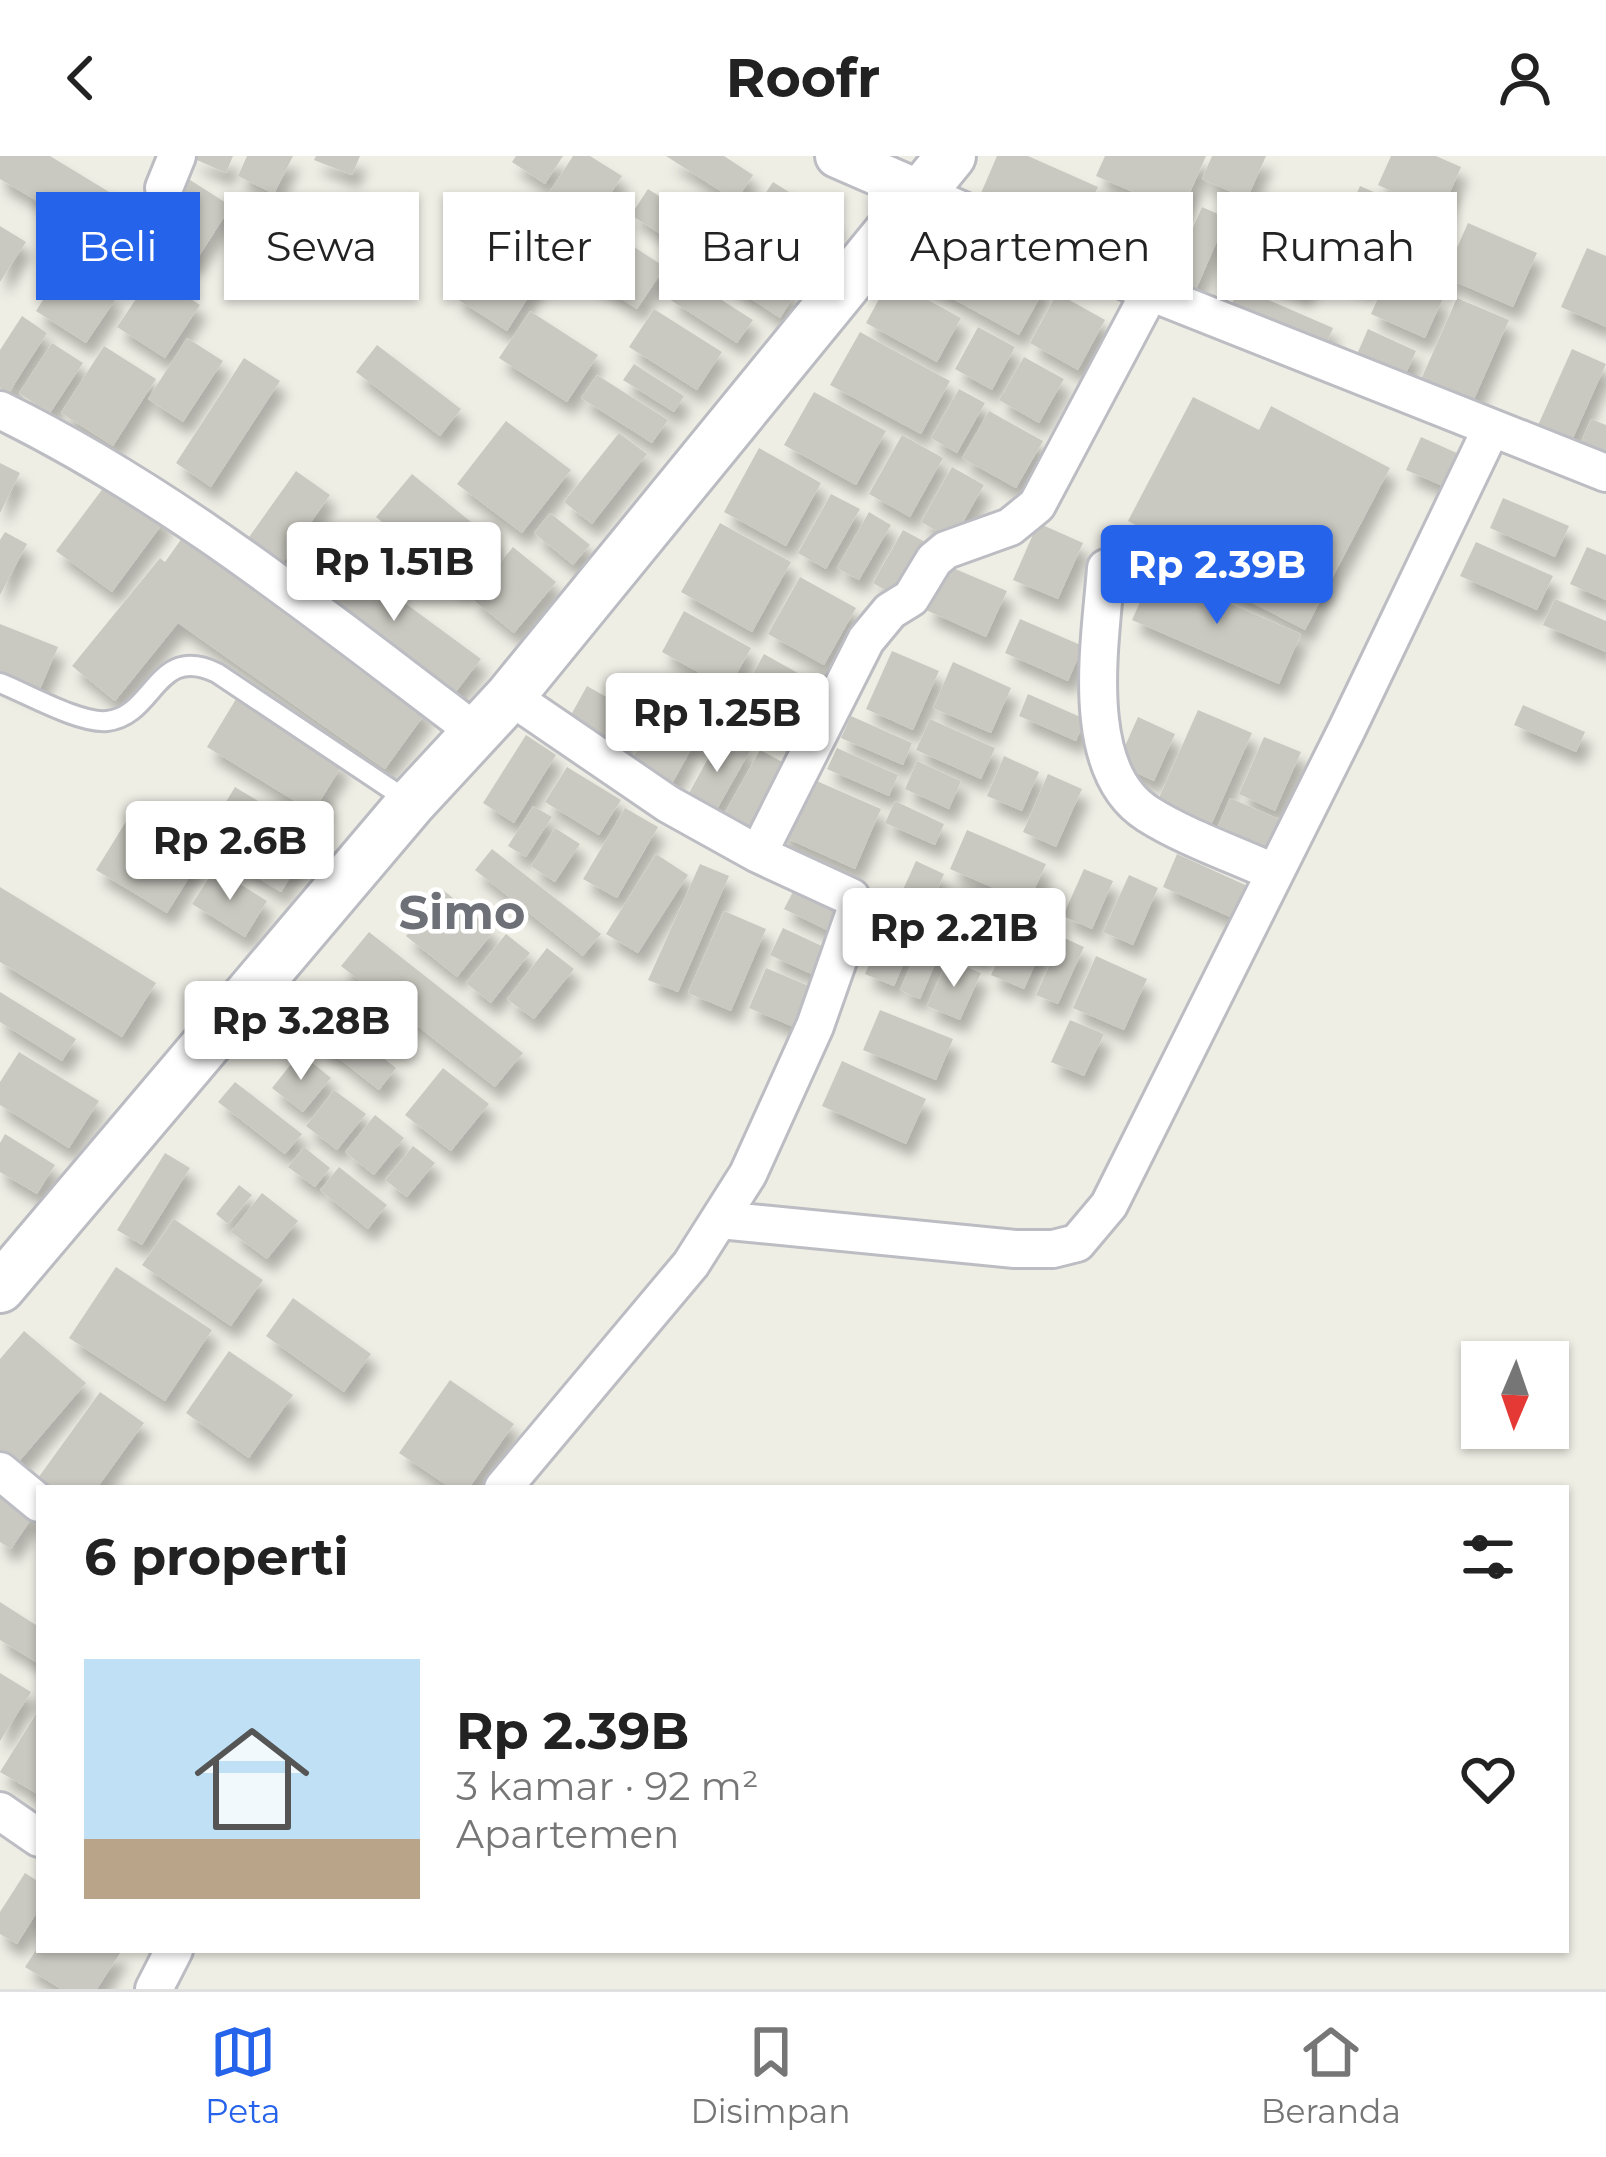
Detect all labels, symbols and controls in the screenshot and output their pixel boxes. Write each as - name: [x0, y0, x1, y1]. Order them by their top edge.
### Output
- icon: back: [48, 45, 114, 111]
- text: Roofr: [726, 45, 880, 111]
- icon: person: [1492, 45, 1558, 111]
- chip: Beli: [36, 192, 200, 300]
- chip: Sewa: [224, 192, 419, 300]
- chip: Filter: [443, 192, 635, 300]
- chip: Baru: [659, 192, 844, 300]
- chip: Apartemen: [868, 192, 1193, 300]
- chip: Rumah: [1217, 192, 1457, 300]
- pin: Rp 1.51B: [270, 522, 518, 624]
- pin: Rp 2.39B: [1093, 525, 1341, 627]
- text: Rp 1.51B: [314, 537, 474, 585]
- text: Rp 2.39B: [1128, 540, 1306, 588]
- pin: Rp 1.25B: [593, 673, 841, 775]
- text: Rp 1.25B: [633, 688, 801, 736]
- pin: Rp 2.6B: [119, 801, 341, 903]
- text: Rp 2.6B: [153, 816, 307, 864]
- district label: Simo: [398, 883, 526, 941]
- pin: Rp 2.21B: [830, 888, 1078, 990]
- text: Rp 2.21B: [870, 903, 1038, 951]
- pin: Rp 3.28B: [177, 981, 425, 1083]
- text: Rp 3.28B: [212, 996, 390, 1044]
- north arrow: [1461, 1341, 1569, 1449]
- map controls: [1461, 1341, 1569, 1449]
- icon: filters: [1455, 1524, 1521, 1590]
- text: 6 properti: [84, 1526, 349, 1588]
- text: Rp 2.39B: [456, 1700, 689, 1762]
- icon: home: [180, 1707, 324, 1851]
- icon: heart: [1455, 1746, 1521, 1812]
- text: 3 kamar · 92 m²: [456, 1762, 759, 1810]
- text: Apartemen: [456, 1810, 679, 1858]
- tab: Peta: [205, 2019, 280, 2131]
- tab: Disimpan: [690, 2019, 851, 2131]
- tab: Beranda: [1261, 2019, 1401, 2131]

